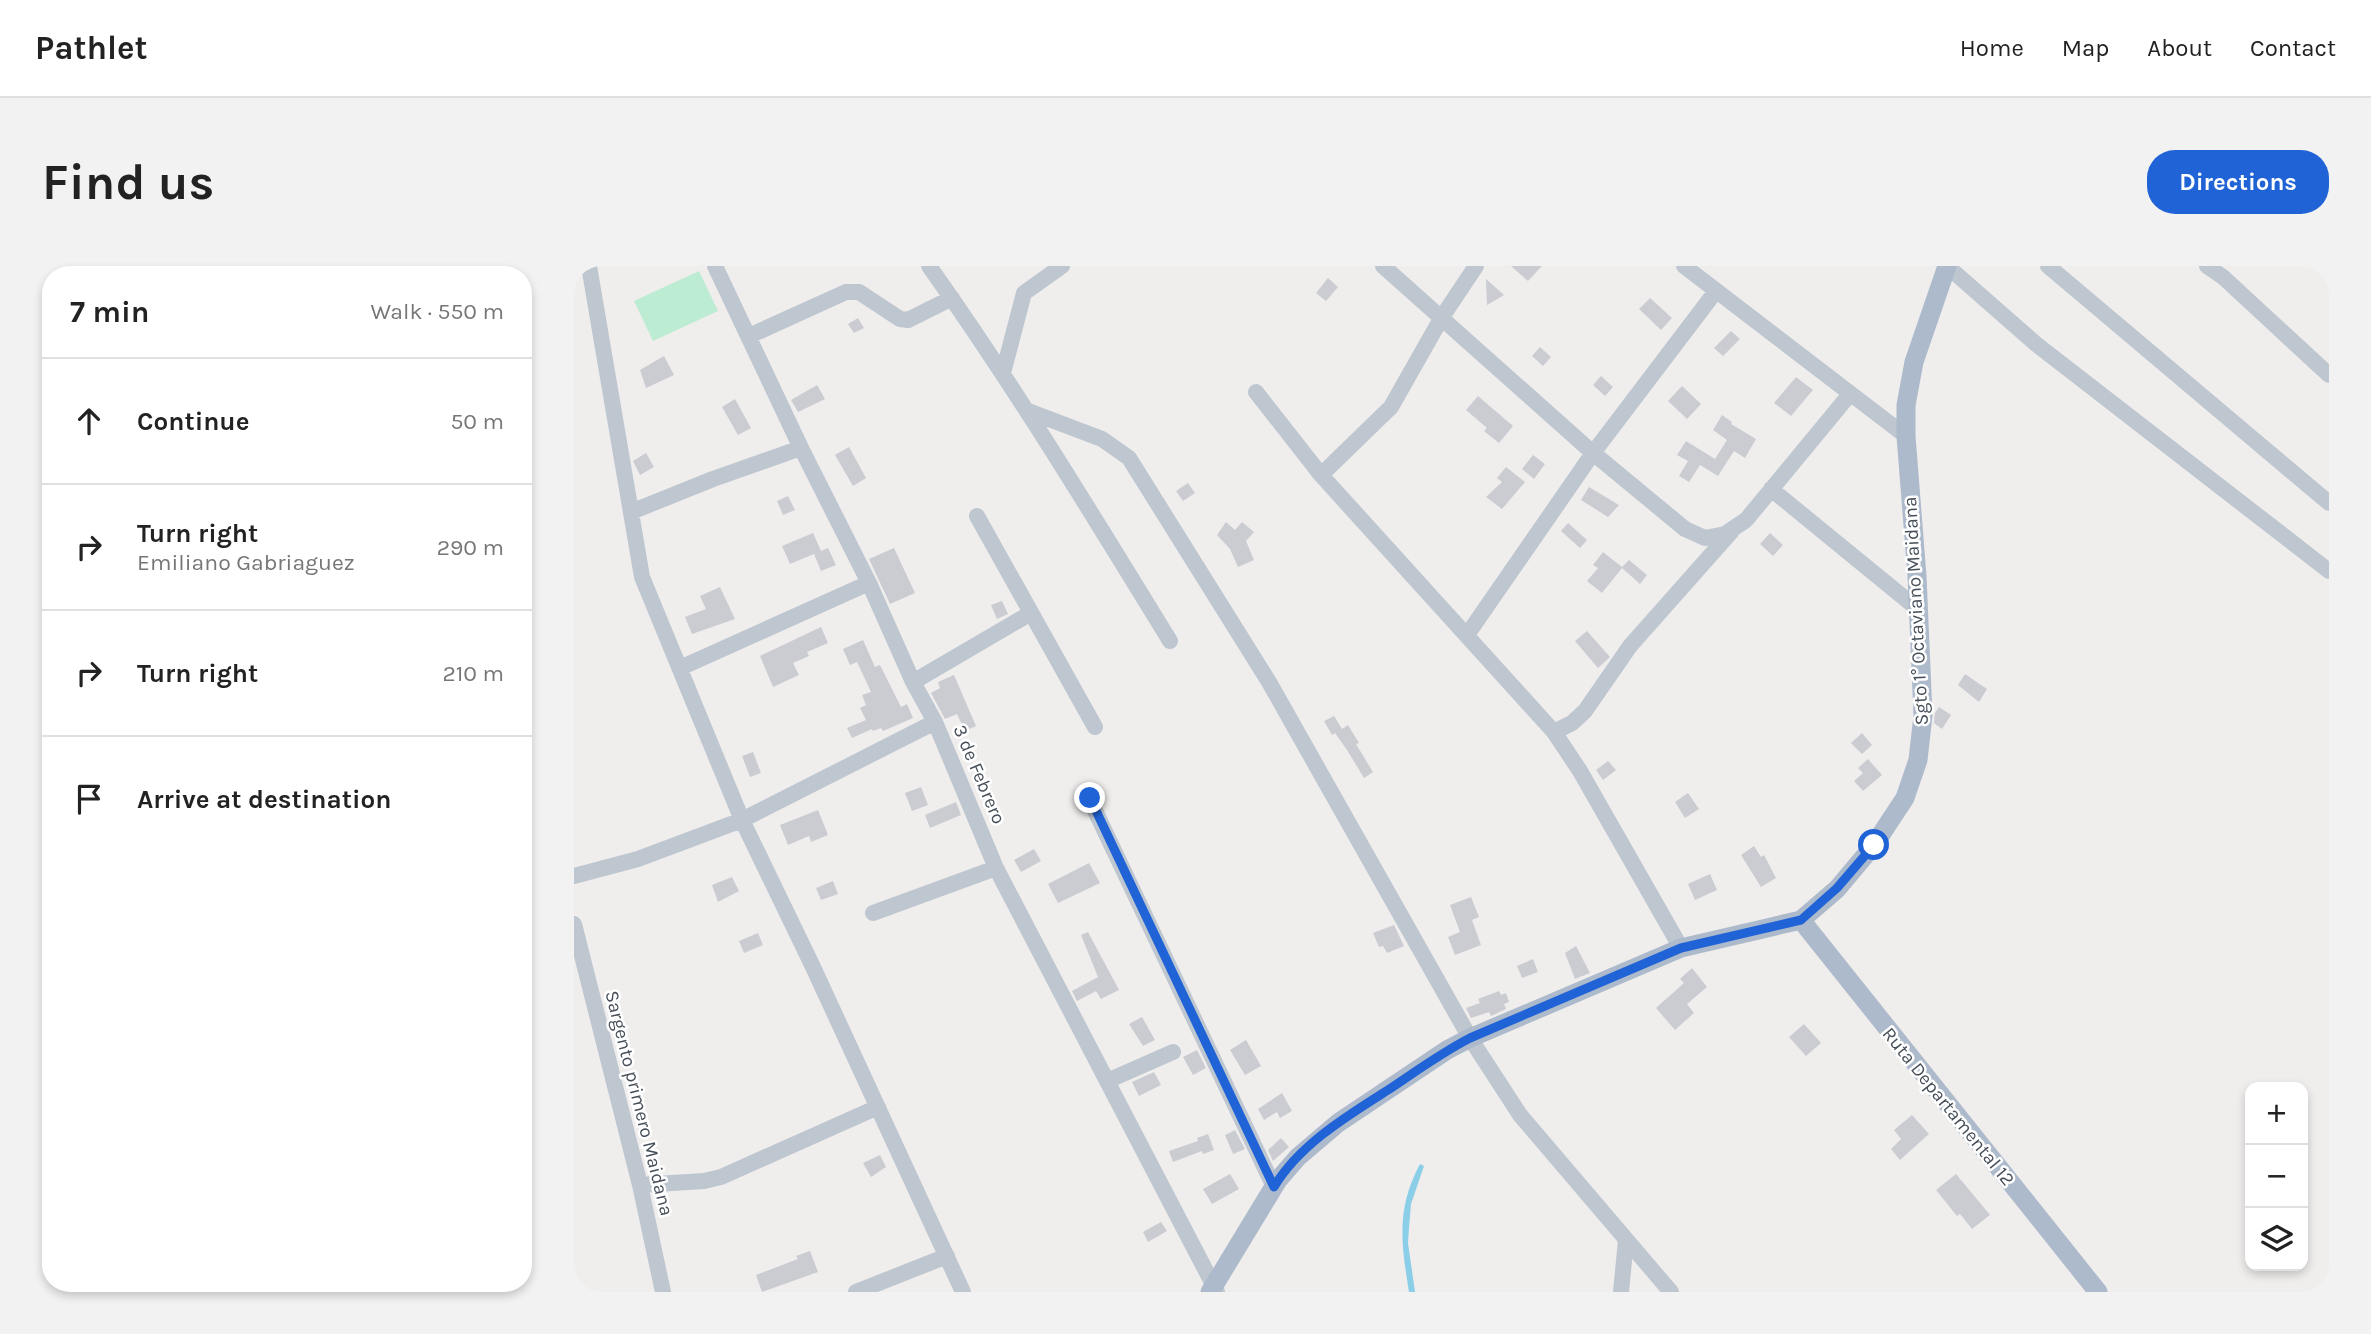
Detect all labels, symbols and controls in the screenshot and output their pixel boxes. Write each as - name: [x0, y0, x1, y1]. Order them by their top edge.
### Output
- text: Pathlet: [35, 29, 148, 67]
- text: Home: [1960, 34, 2024, 62]
- text: Map: [2062, 34, 2109, 62]
- text: About: [2147, 34, 2212, 62]
- text: Contact: [2250, 34, 2336, 62]
- button: Directions: [2147, 150, 2329, 214]
- text: Find us: [42, 154, 214, 211]
- text: 7 min: [70, 294, 150, 330]
- text: Walk · 550 m: [370, 298, 504, 325]
- icon: ahead: [70, 402, 108, 440]
- text: Continue: [137, 406, 249, 437]
- text: 50 m: [450, 408, 504, 435]
- street label: Sgto 1° Octaviano Maidana: [1899, 496, 1933, 726]
- text: Turn right: [137, 518, 258, 549]
- icon: right: [70, 528, 108, 566]
- text: 290 m: [437, 534, 504, 561]
- text: Emiliano Gabriaguez: [137, 549, 355, 576]
- icon: right: [70, 654, 108, 692]
- text: Turn right: [137, 658, 258, 689]
- text: 210 m: [442, 660, 504, 687]
- street label: 3 de Febrero: [948, 722, 1010, 827]
- icon: arrive: [70, 780, 108, 818]
- route end: [1074, 782, 1105, 813]
- text: Arrive at destination: [137, 784, 391, 815]
- route start: [1858, 829, 1889, 860]
- street label: Sargento primero Maidana: [600, 988, 678, 1218]
- street label: Ruta Departamental 12: [1878, 1023, 2019, 1190]
- map controls: [2245, 1082, 2308, 1271]
- button: +: [2245, 1082, 2308, 1145]
- button: −: [2245, 1145, 2308, 1208]
- button: layers: [2245, 1208, 2308, 1271]

